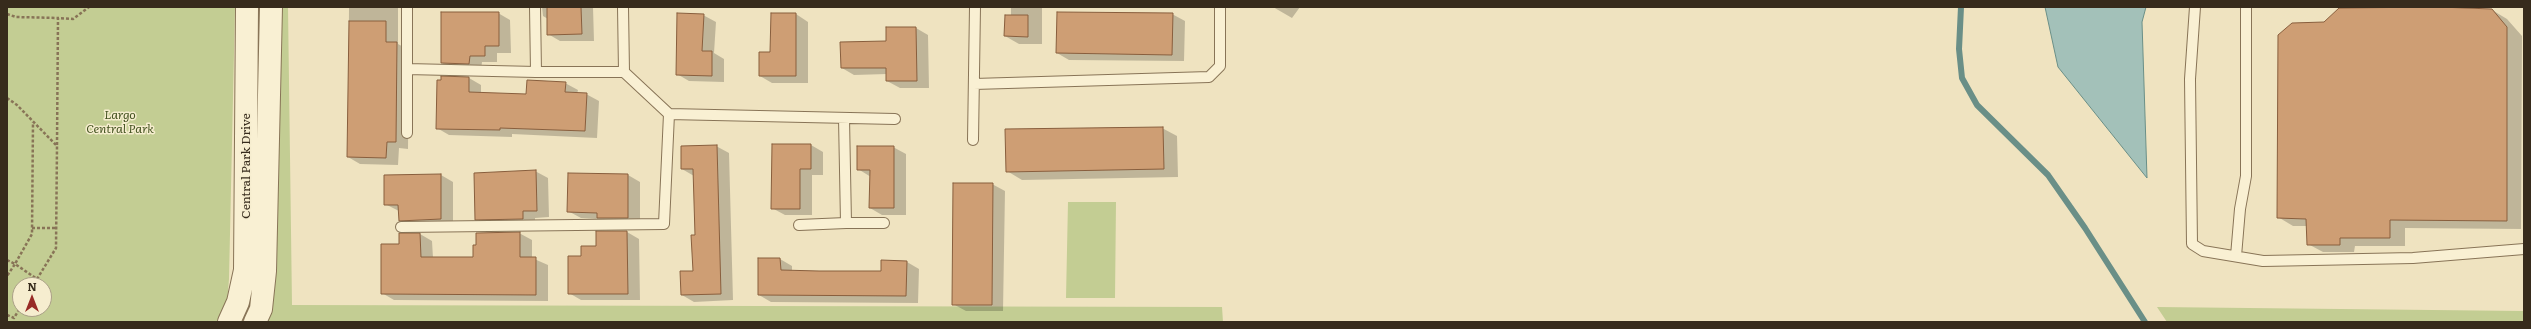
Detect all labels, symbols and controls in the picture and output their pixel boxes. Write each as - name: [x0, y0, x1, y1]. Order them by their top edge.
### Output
- park label: Largo Central Park: [86, 108, 154, 136]
- street label: Central Park Drive: [239, 113, 253, 219]
- north arrow: [12, 277, 52, 317]
- text: N: [27, 278, 37, 294]

